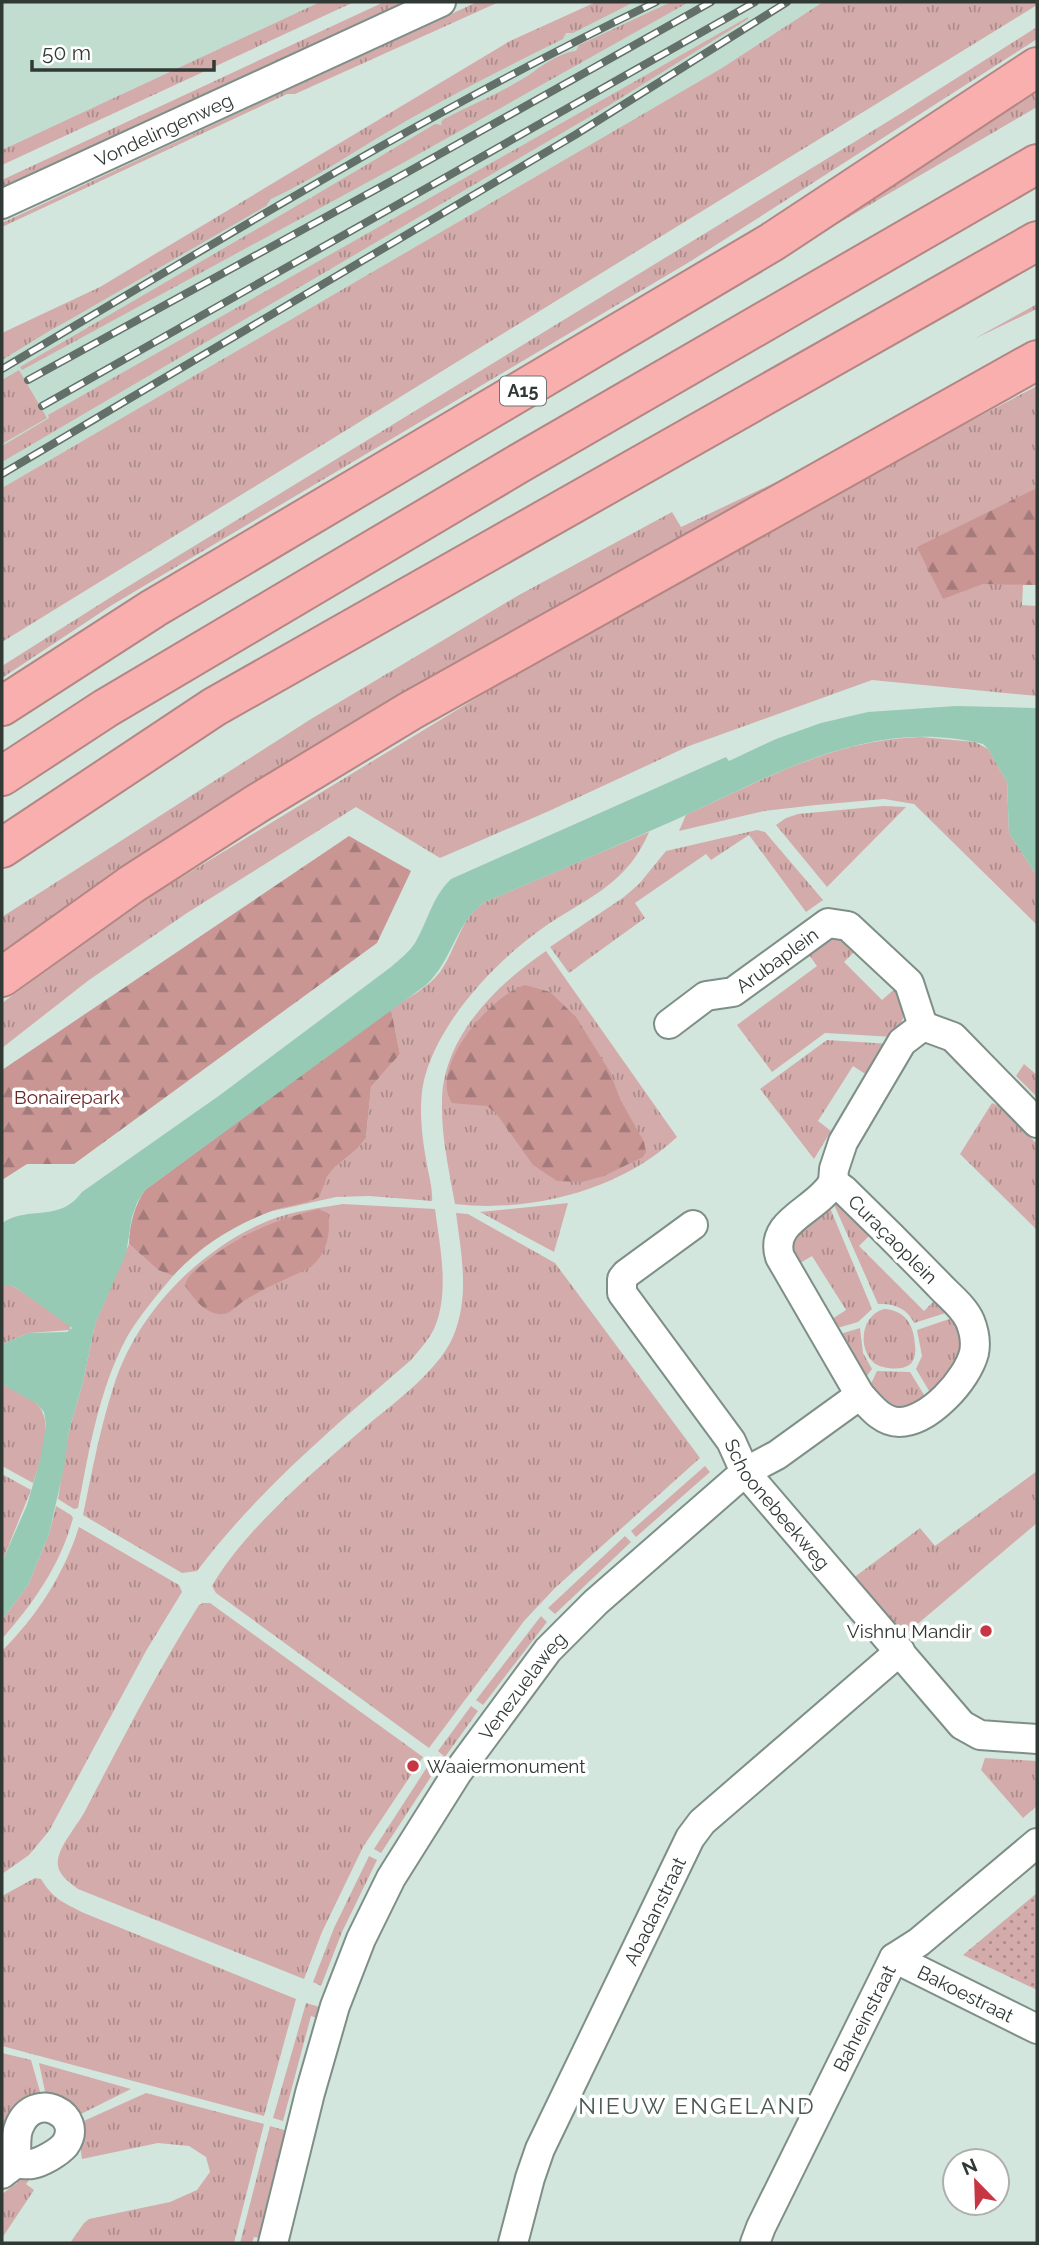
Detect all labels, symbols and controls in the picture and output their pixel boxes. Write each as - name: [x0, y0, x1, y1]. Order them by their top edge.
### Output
- scale bar: [32, 28, 214, 72]
- text: 50 m: [42, 40, 91, 65]
- street label: Vondelingenweg: [91, 88, 236, 171]
- road number: A15: [500, 376, 546, 405]
- street label: Arubaplein: [732, 923, 822, 997]
- park label: Bonairepark: [14, 1086, 120, 1108]
- street label: Curaçaoplein: [844, 1190, 942, 1288]
- street label: Schoonebeekweg: [720, 1435, 835, 1574]
- place label: Vishnu Mandir: [847, 1620, 972, 1642]
- marker: Vishnu Mandir: [978, 1623, 994, 1639]
- street label: Venezuelaweg: [474, 1627, 571, 1744]
- place label: Waaiermonument: [427, 1755, 586, 1777]
- marker: Waaiermonument: [405, 1758, 421, 1774]
- street label: Abadanstraat: [619, 1853, 690, 1969]
- street label: Bahreinstraat: [829, 1961, 900, 2075]
- street label: Bakoestraat: [914, 1961, 1018, 2027]
- district label: NIEUW ENGELAND: [578, 2092, 816, 2119]
- north arrow: [941, 2147, 1011, 2217]
- text: N: [958, 2153, 980, 2179]

